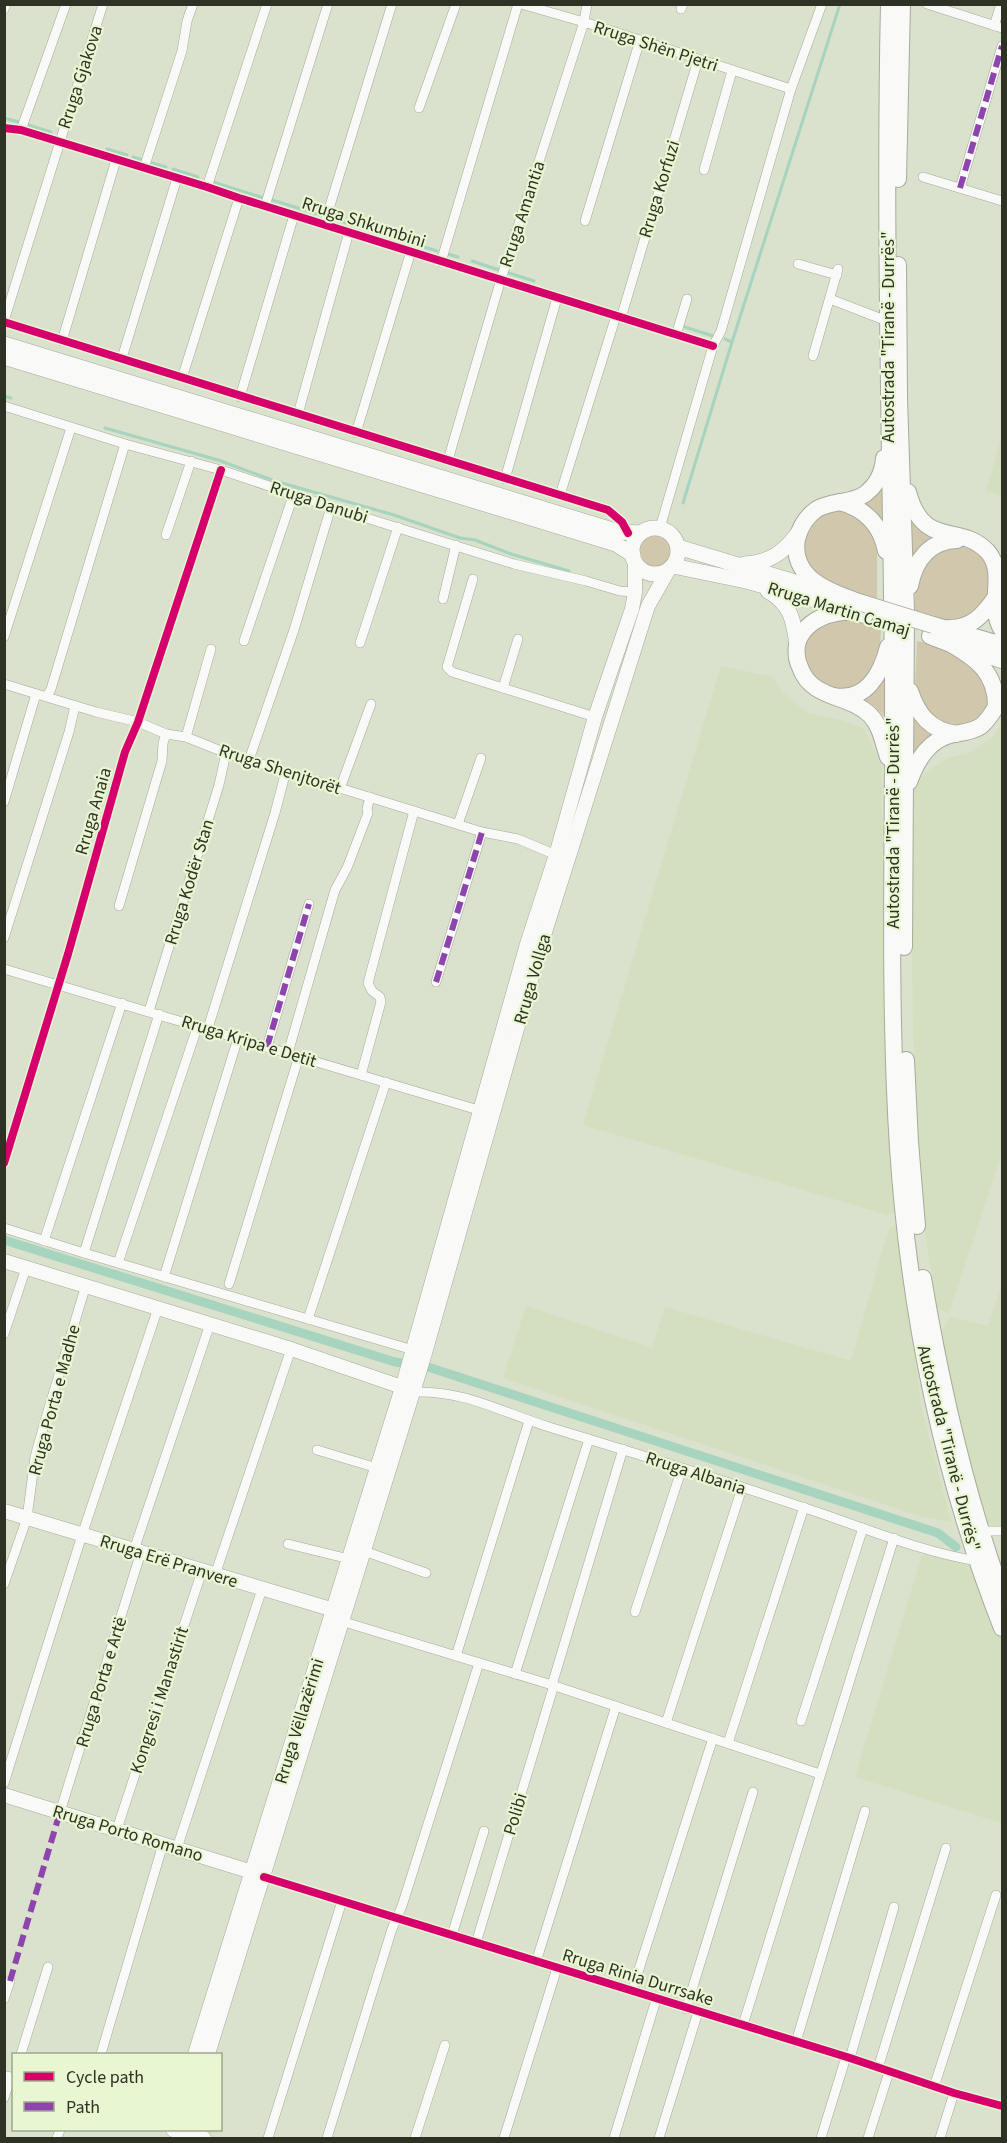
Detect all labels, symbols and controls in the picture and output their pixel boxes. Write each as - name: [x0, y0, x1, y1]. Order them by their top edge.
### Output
- street label: Rruga Shën Pjetri: [590, 15, 721, 78]
- street label: Rruga Gjakova: [52, 22, 109, 132]
- street label: Rruga Korfuzi: [633, 137, 686, 241]
- street label: Rruga Amantia: [493, 158, 552, 271]
- street label: Rruga Shkumbini: [299, 191, 429, 254]
- street label: Autostrada "Tiranë - Durrës": [876, 231, 901, 443]
- street label: Rruga Danubi: [267, 475, 371, 530]
- street label: Rruga Martin Camaj: [764, 576, 913, 643]
- street label: Autostrada "Tiranë - Durrës": [881, 717, 906, 929]
- street label: Rruga Shenjtorët: [216, 738, 344, 801]
- street label: Rruga Anaia: [69, 764, 118, 858]
- street label: Rruga Kodër Stan: [158, 816, 220, 948]
- street label: Rruga Vollga: [508, 931, 557, 1028]
- street label: Rruga Kripa e Detit: [178, 1009, 320, 1074]
- street label: Rruga Porta e Madhe: [22, 1322, 87, 1478]
- street label: Autostrada "Tiranë - Durrës": [911, 1343, 986, 1554]
- street label: Rruga Albania: [642, 1445, 749, 1501]
- street label: Rruga Erë Pranvere: [97, 1529, 241, 1594]
- street label: Rruga Porta e Artë: [70, 1614, 133, 1750]
- street label: Kongresi i Manastirit: [124, 1623, 195, 1777]
- street label: Rruga Vëllazërimi: [268, 1655, 330, 1787]
- street label: Polibi: [497, 1790, 534, 1838]
- street label: Rruga Porto Romano: [50, 1799, 206, 1868]
- street label: Rruga Rinia Durrsake: [559, 1943, 717, 2012]
- legend: [12, 2053, 222, 2131]
- text: Cycle path: [66, 2065, 144, 2090]
- text: Path: [66, 2095, 100, 2120]

